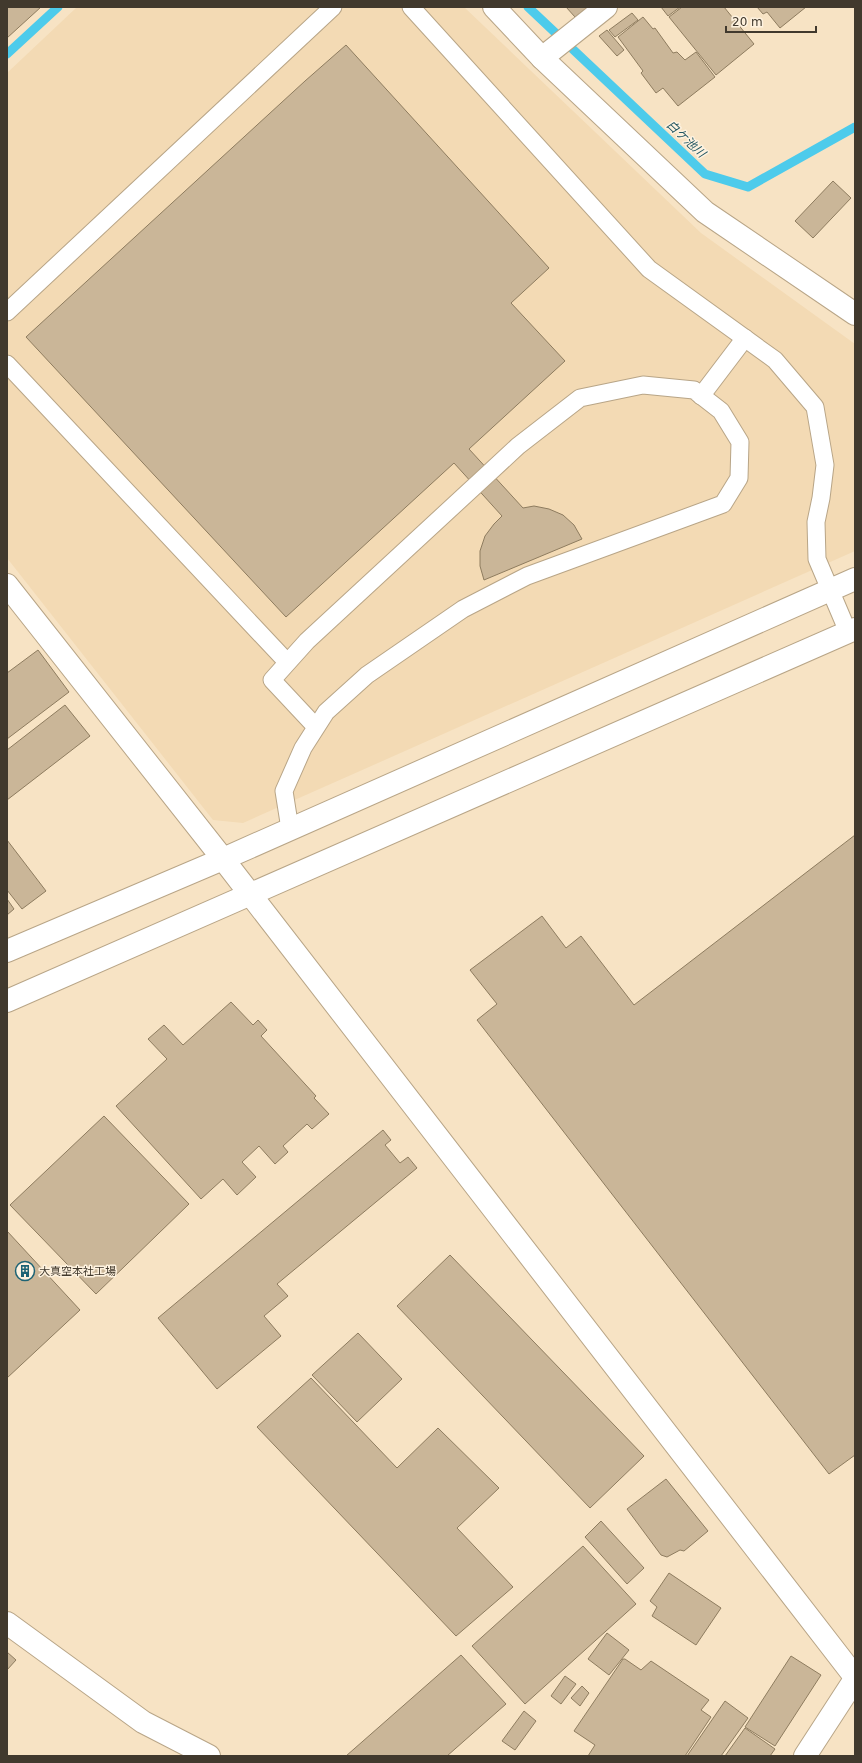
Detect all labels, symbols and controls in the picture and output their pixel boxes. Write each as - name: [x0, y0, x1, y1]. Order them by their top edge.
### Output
- scale bar: [726, 8, 816, 34]
- text: 20 m: [732, 15, 763, 29]
- water label: 白ケ池川: [664, 118, 710, 162]
- building icon: 大真空本社工場: [14, 1260, 36, 1282]
- place label: 大真空本社工場: [39, 1265, 116, 1278]

